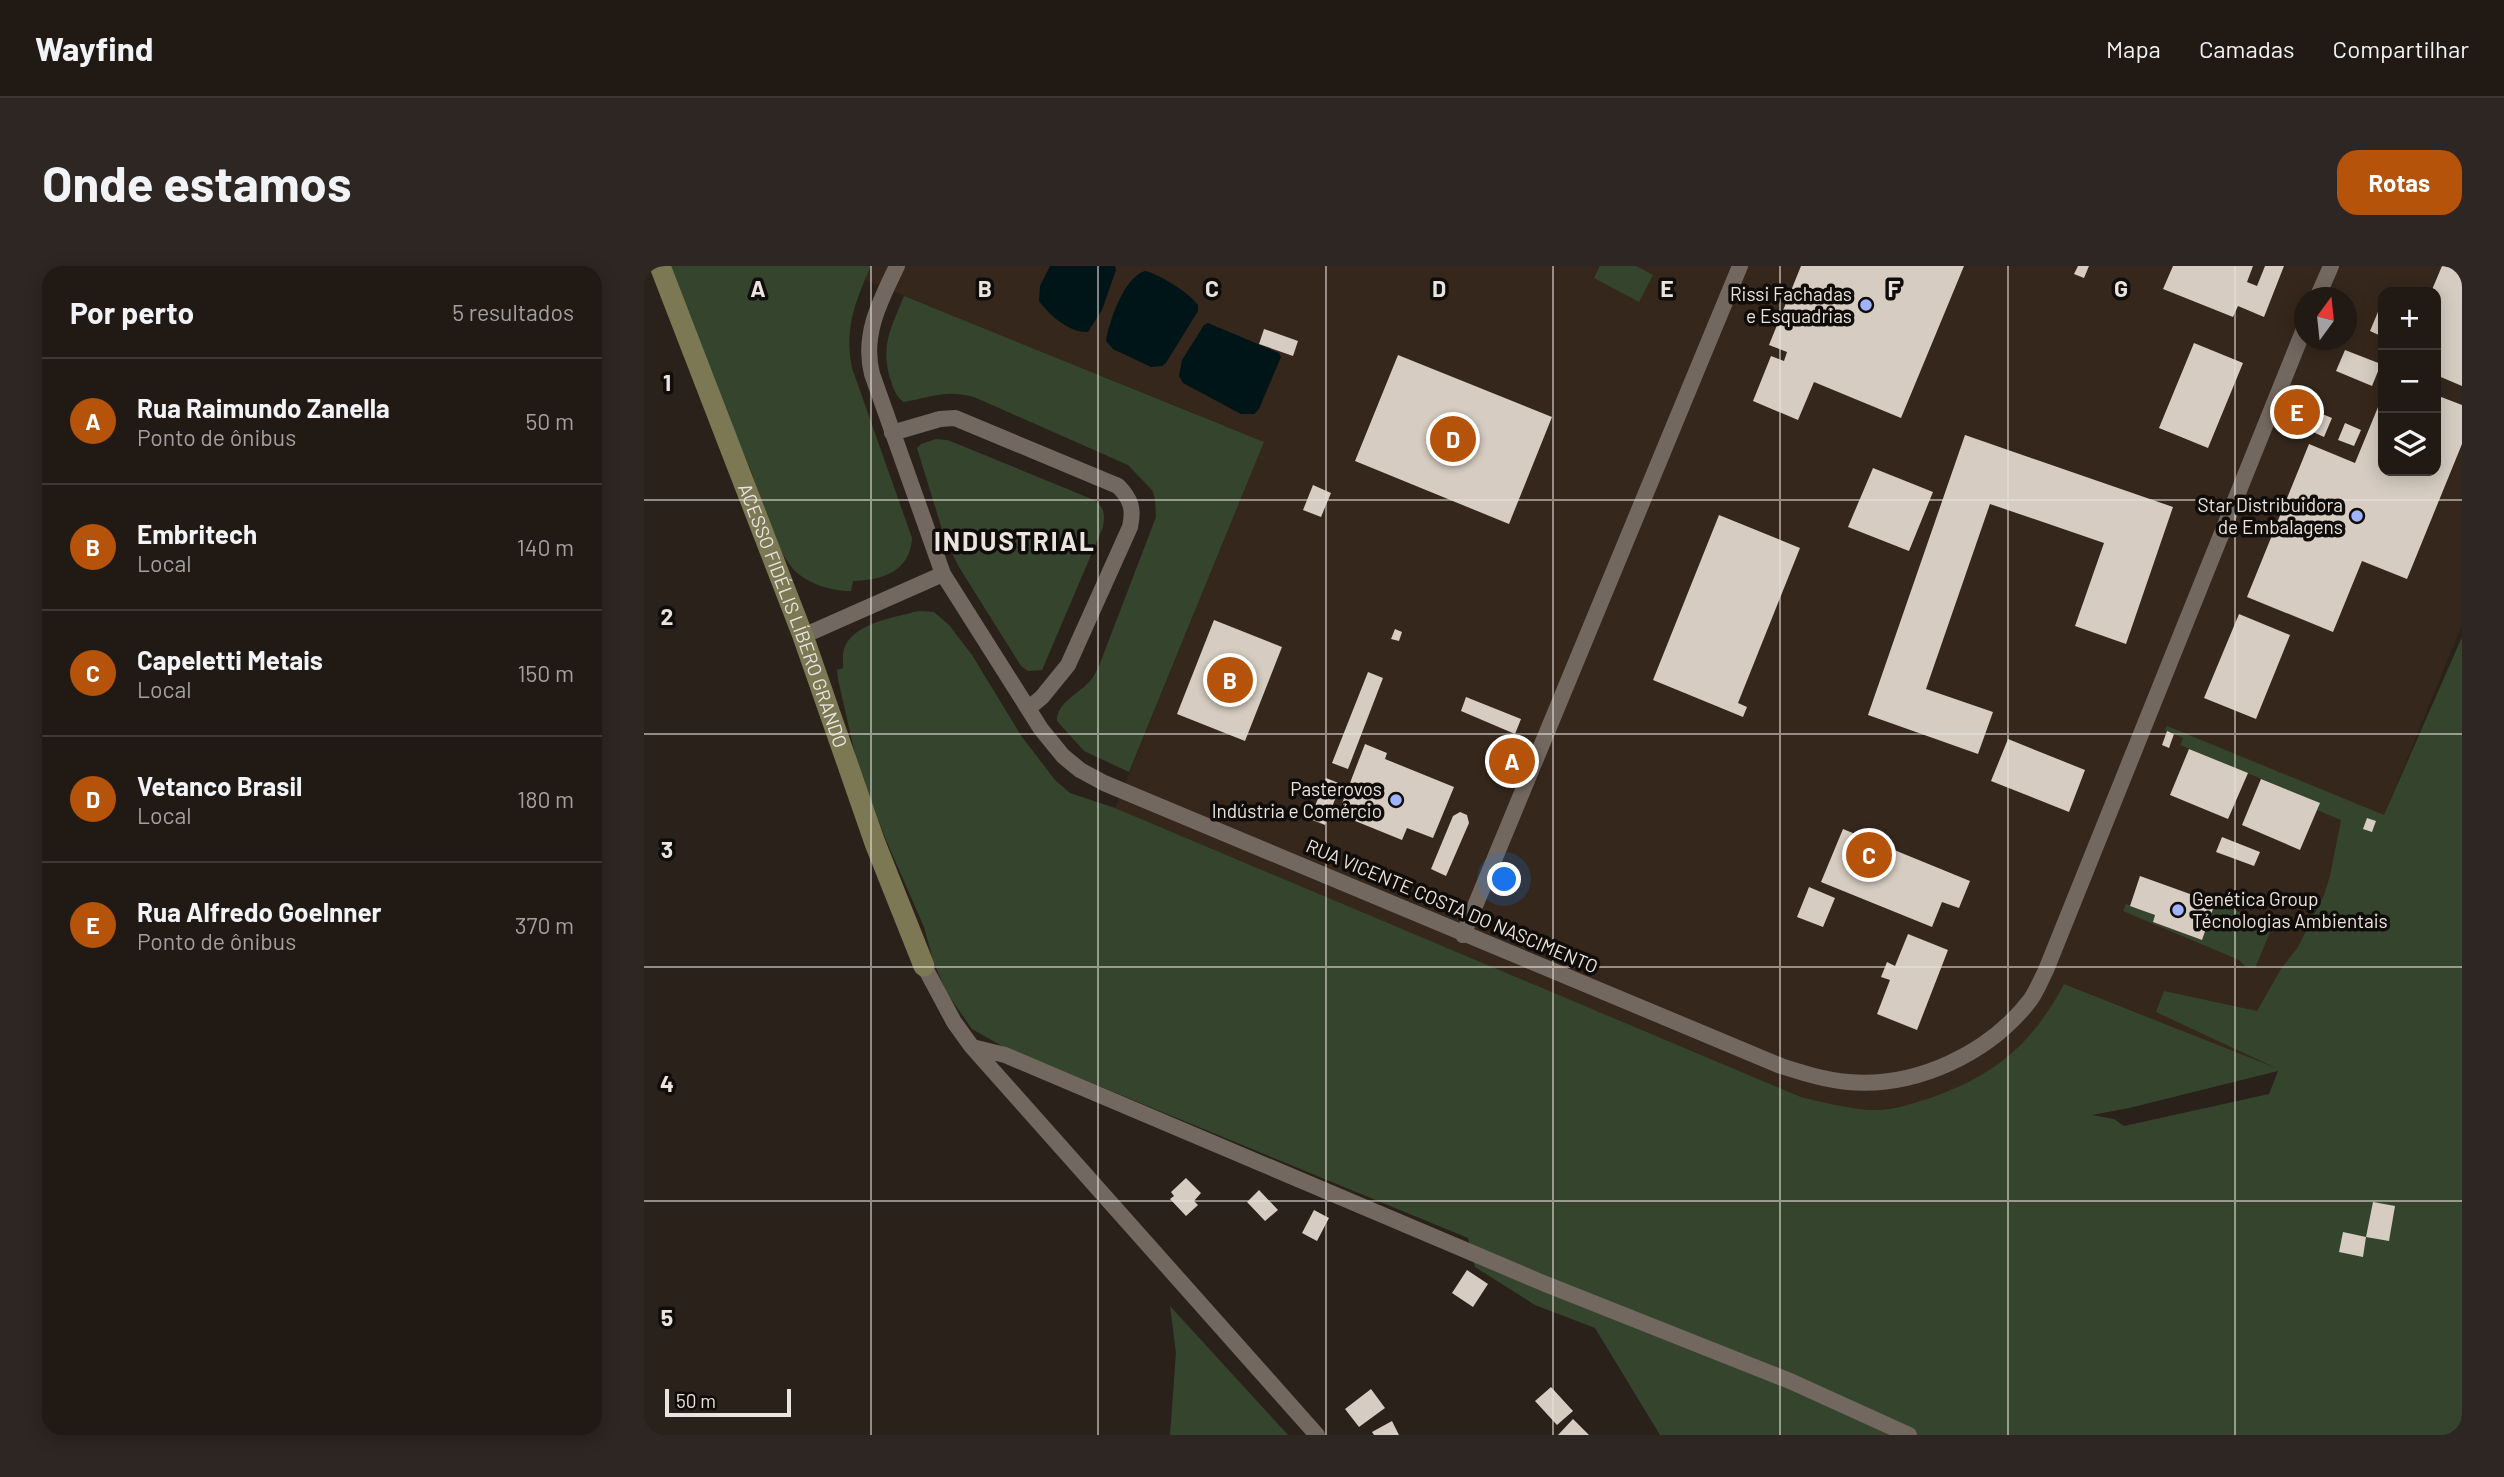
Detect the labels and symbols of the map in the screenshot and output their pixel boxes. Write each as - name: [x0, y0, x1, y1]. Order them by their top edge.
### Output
- text: A: [750, 274, 766, 302]
- text: B: [978, 274, 992, 302]
- text: C: [1205, 274, 1219, 302]
- text: D: [1432, 274, 1446, 302]
- text: E: [1660, 274, 1674, 302]
- text: F: [1888, 274, 1901, 302]
- text: G: [2114, 274, 2128, 302]
- place label: Rissi Fachadas e Esquadrias: [1730, 282, 1852, 327]
- north arrow: [2294, 287, 2357, 350]
- marker: Rissi Fachadas e Esquadrias: [1858, 297, 1874, 313]
- text: 1: [663, 368, 671, 396]
- pin: E: [2274, 386, 2320, 438]
- pin: D: [1430, 413, 1476, 465]
- street label: ACESSO FIDÉLIS LÍBERO GRANDO: [734, 480, 853, 750]
- place label: Star Distribuidora de Embalagens: [2197, 493, 2343, 538]
- marker: Star Distribuidora de Embalagens: [2349, 508, 2365, 524]
- district label: INDUSTRIAL: [934, 525, 1096, 556]
- text: 2: [661, 602, 673, 630]
- pin: B: [1207, 654, 1253, 706]
- pin: A: [1489, 735, 1535, 787]
- place label: Pasterovos Indústria e Comércio: [1212, 777, 1382, 822]
- marker: Pasterovos Indústria e Comércio: [1388, 792, 1404, 808]
- pin: C: [1846, 829, 1892, 881]
- street label: RUA VICENTE COSTA DO NASCIMENTO: [1303, 834, 1601, 978]
- text: 3: [661, 835, 673, 863]
- your location: [1487, 862, 1521, 896]
- place label: Genética Group Técnologias Ambientais: [2192, 887, 2388, 932]
- marker: Genética Group Técnologias Ambientais: [2170, 902, 2186, 918]
- text: 4: [660, 1069, 674, 1097]
- text: 5: [661, 1303, 673, 1331]
- scale bar: [665, 1386, 791, 1418]

